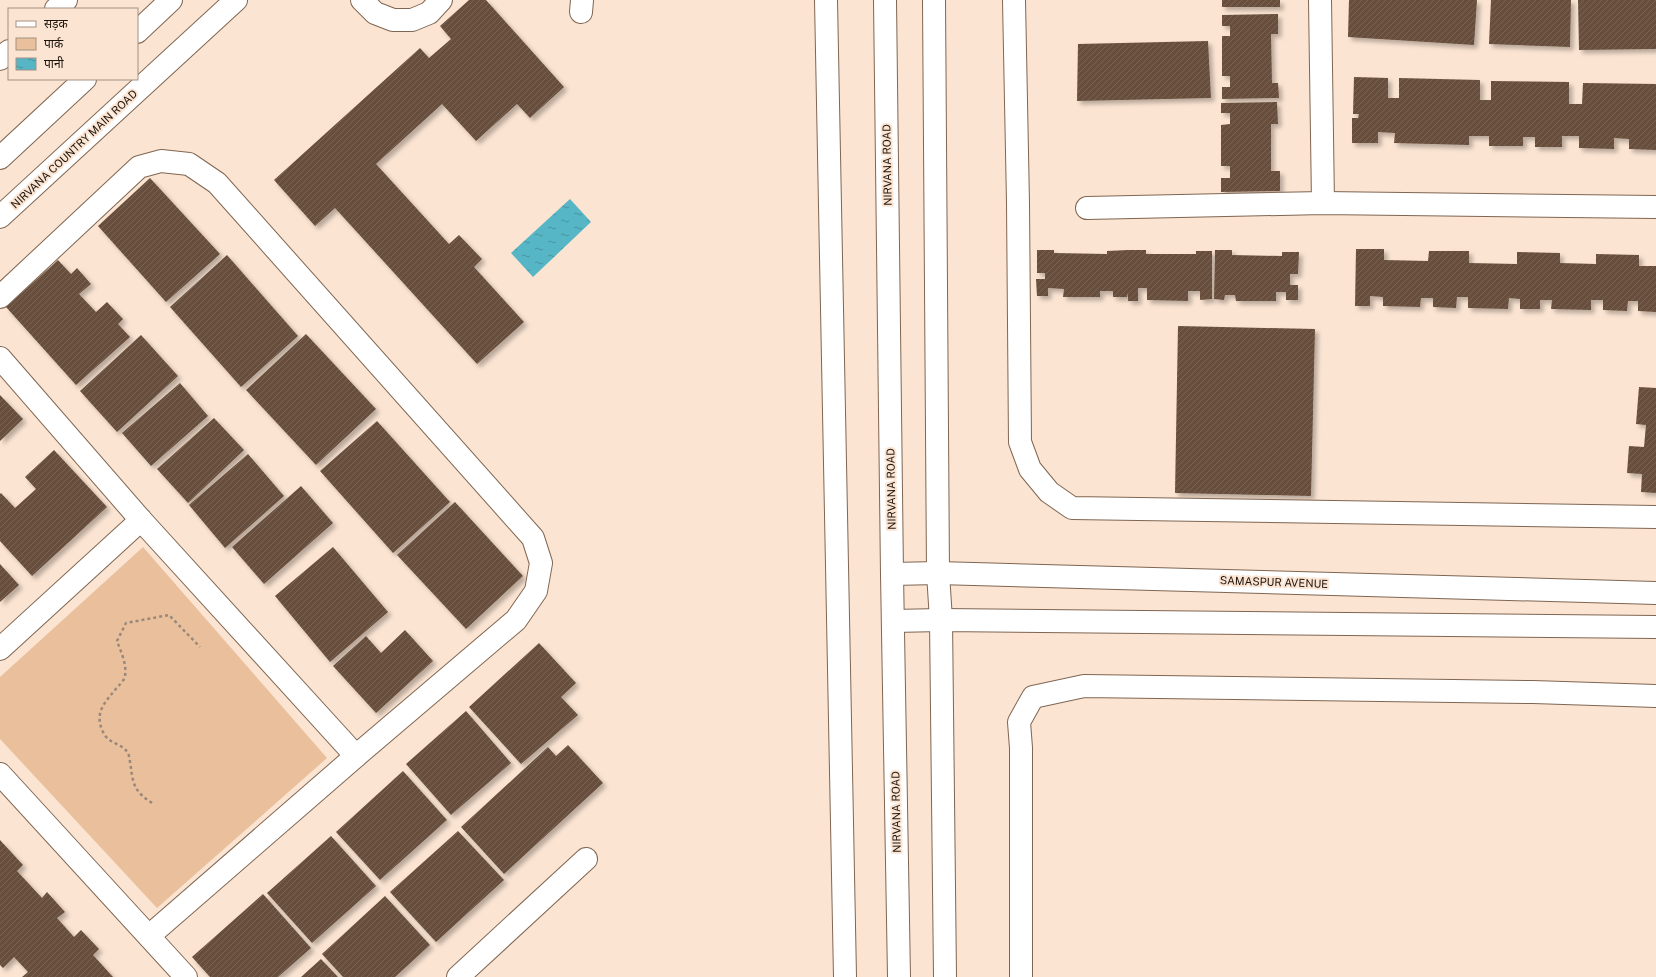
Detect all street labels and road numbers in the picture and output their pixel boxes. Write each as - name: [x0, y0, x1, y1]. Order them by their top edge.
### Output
- street label: NIRVANA COUNTRY MAIN ROAD: [9, 87, 140, 211]
- street label: NIRVANA ROAD: [880, 124, 894, 206]
- street label: NIRVANA ROAD: [884, 448, 898, 530]
- street label: SAMASPUR AVENUE: [1220, 574, 1328, 590]
- street label: NIRVANA ROAD: [889, 771, 903, 853]

